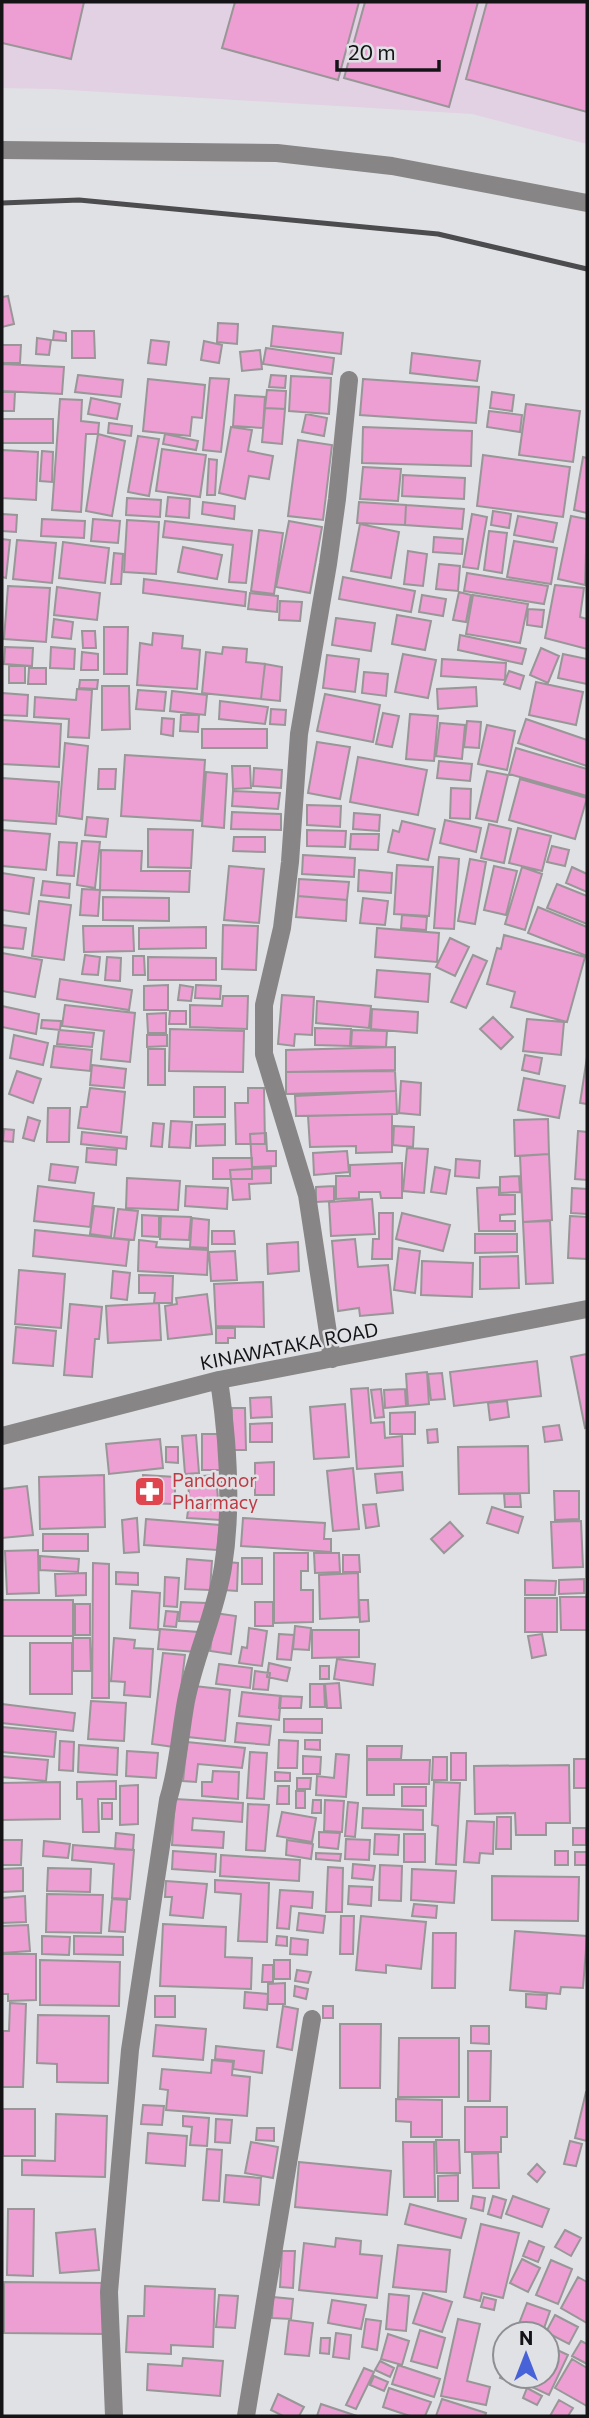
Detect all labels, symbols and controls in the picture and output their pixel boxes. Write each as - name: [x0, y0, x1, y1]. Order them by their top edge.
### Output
- scale bar: [337, 28, 438, 72]
- text: 20 m: [348, 39, 396, 64]
- street label: KINAWATAKA ROAD: [198, 1317, 380, 1374]
- place label: Pandonor Pharmacy: [172, 1468, 258, 1513]
- pharmacy icon: Pandonor Pharmacy: [132, 1474, 166, 1508]
- north arrow: [491, 2320, 561, 2390]
- text: N: [519, 2326, 533, 2349]

